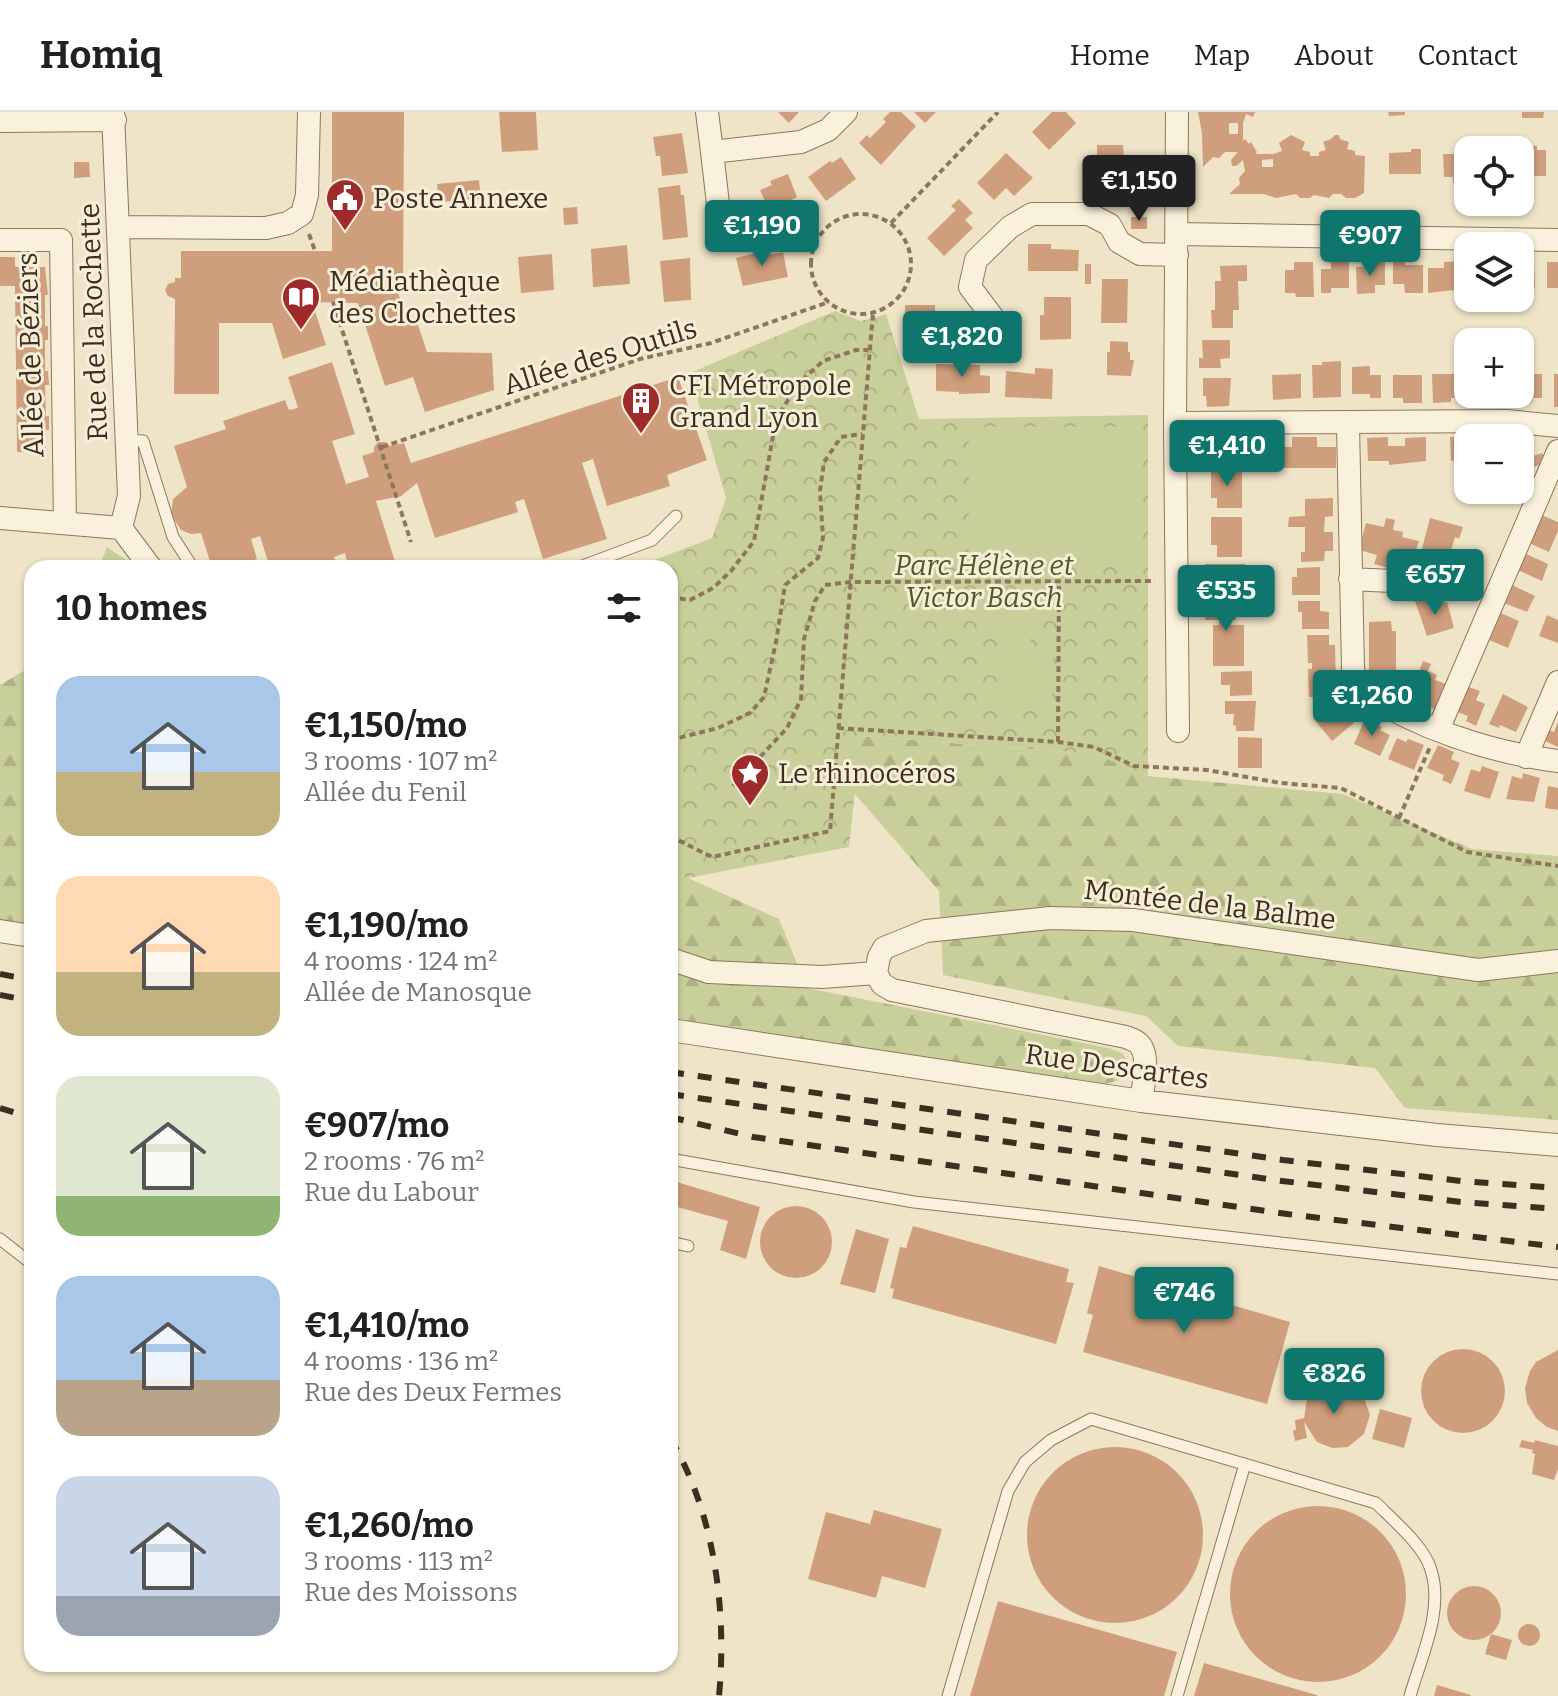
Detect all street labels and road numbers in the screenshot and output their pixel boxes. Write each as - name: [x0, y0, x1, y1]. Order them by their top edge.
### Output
- street label: Rue de la Rochette: [73, 202, 114, 442]
- street label: Allée de Béziers: [10, 252, 51, 458]
- street label: Allée des Outils: [499, 311, 701, 402]
- street label: Montée de la Balme: [1082, 873, 1338, 936]
- street label: Rue Descartes: [1023, 1037, 1211, 1096]

